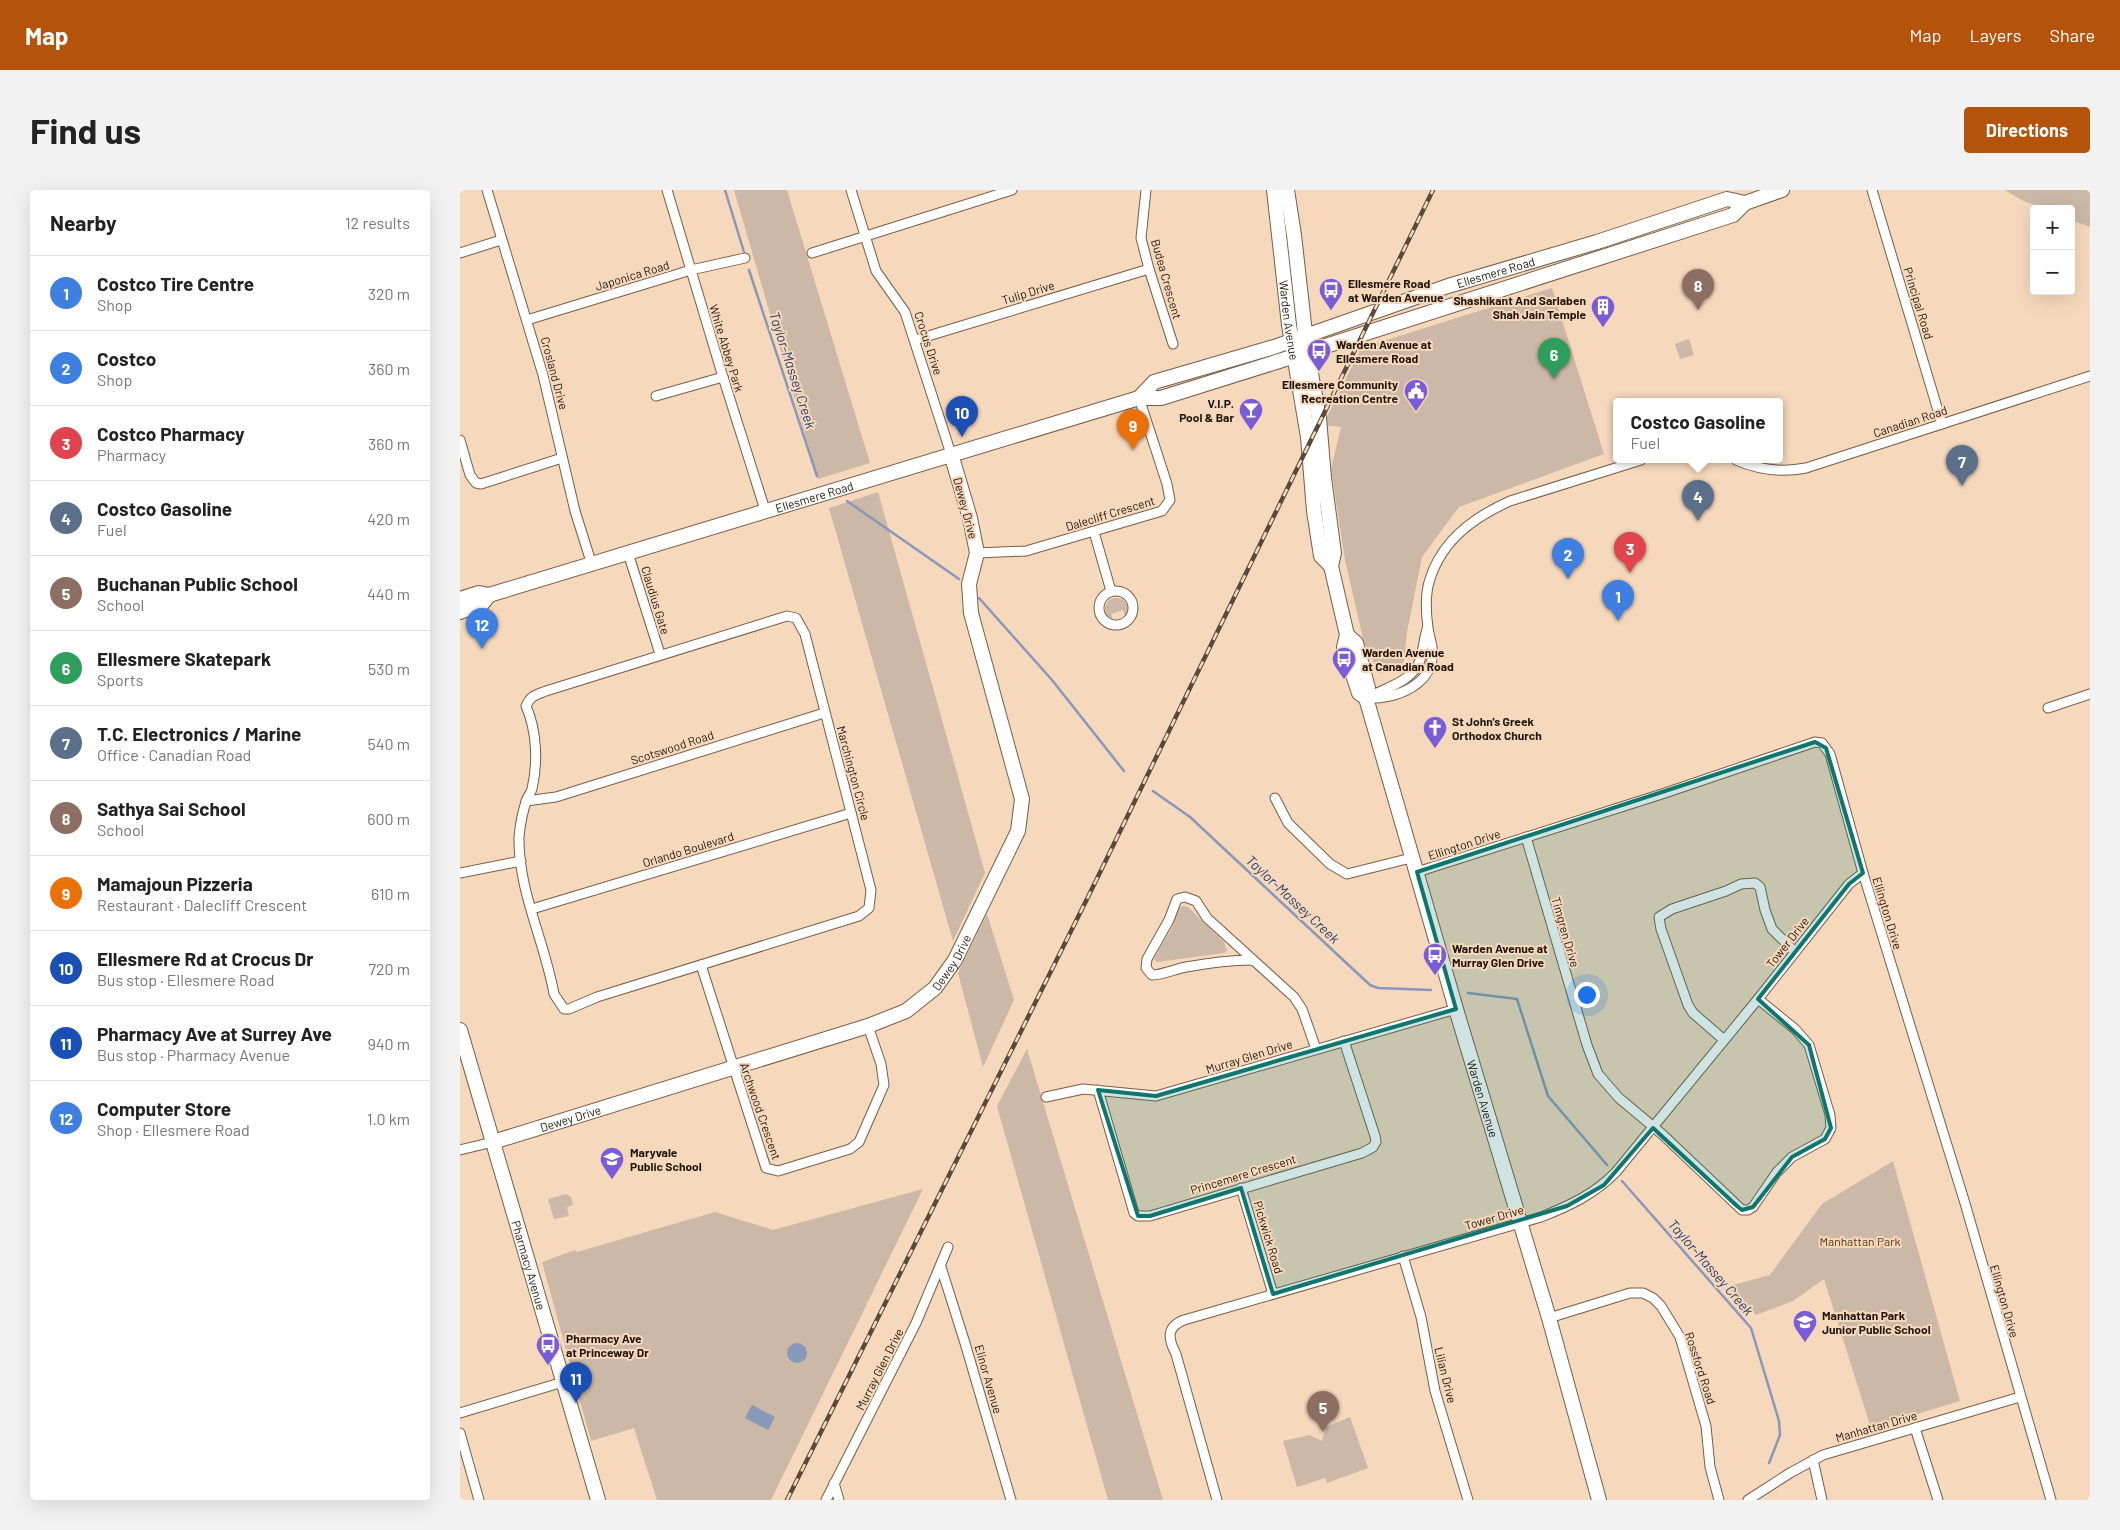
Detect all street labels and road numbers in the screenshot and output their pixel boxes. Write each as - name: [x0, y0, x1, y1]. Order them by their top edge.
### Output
- street label: Budea Crescent: [1149, 238, 1185, 320]
- street label: Ellesmere Road: [1455, 254, 1536, 290]
- street label: Japonica Road: [593, 257, 671, 293]
- street label: Principal Road: [1901, 265, 1937, 341]
- street label: Tulip Drive: [1000, 277, 1056, 307]
- street label: Warden Avenue: [1277, 279, 1302, 361]
- street label: White Abbey Park: [707, 302, 747, 394]
- street label: Crocus Drive: [912, 310, 946, 376]
- street label: Crosland Drive: [539, 335, 571, 411]
- street label: Canadian Road: [1871, 402, 1949, 440]
- street label: Dewey Drive: [951, 476, 981, 540]
- street label: Ellesmere Road: [774, 478, 855, 515]
- street label: Dalecliff Crescent: [1064, 493, 1156, 533]
- street label: Claudius Gate: [639, 564, 673, 636]
- street label: Marchington Circle: [835, 724, 873, 822]
- street label: Scotswood Road: [629, 727, 715, 767]
- street label: Ellington Drive: [1426, 826, 1502, 862]
- street label: Orlando Boulevard: [641, 828, 735, 870]
- street label: Ellington Drive: [1870, 875, 1906, 951]
- street label: Timgren Drive: [1549, 895, 1583, 969]
- street label: Tower Drive: [1763, 914, 1811, 970]
- street label: Dewey Drive: [929, 932, 973, 993]
- street label: Murray Glen Drive: [1204, 1036, 1294, 1076]
- street label: Warden Avenue: [1465, 1058, 1501, 1139]
- street label: Archwood Crescent: [738, 1061, 784, 1161]
- street label: Dewey Drive: [538, 1102, 603, 1134]
- street label: Princemere Crescent: [1188, 1151, 1298, 1197]
- street label: Pickwick Road: [1251, 1199, 1287, 1275]
- street label: Tower Drive: [1463, 1202, 1525, 1232]
- street label: Pharmacy Avenue: [509, 1219, 549, 1311]
- street label: Ellington Drive: [1988, 1263, 2022, 1339]
- street label: Murray Glen Drive: [852, 1326, 906, 1412]
- street label: Rossford Road: [1683, 1330, 1719, 1406]
- street label: Elinor Avenue: [972, 1343, 1006, 1415]
- street label: Lilian Drive: [1432, 1345, 1460, 1405]
- street label: Manhattan Drive: [1834, 1408, 1918, 1444]

